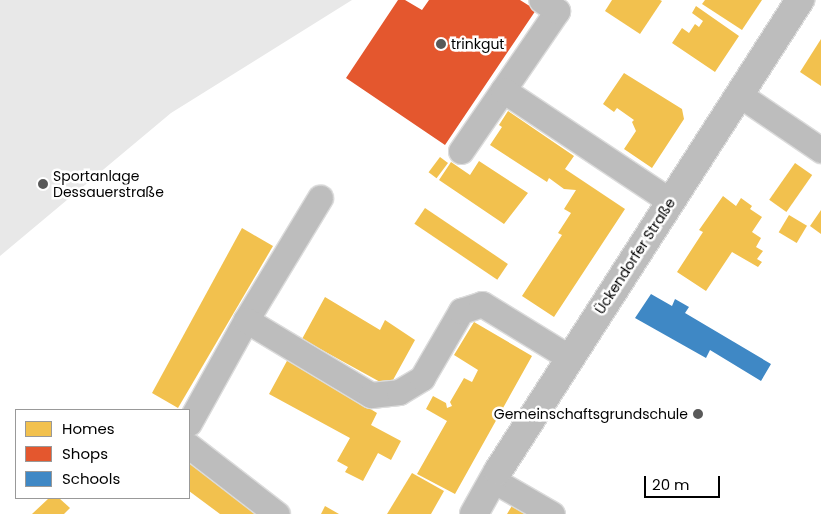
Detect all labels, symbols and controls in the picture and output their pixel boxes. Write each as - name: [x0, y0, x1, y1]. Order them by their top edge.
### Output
- place label: trinkgut: [451, 36, 504, 52]
- marker: trinkgut: [435, 38, 447, 50]
- place label: Sportanlage Dessauerstraße: [53, 168, 164, 200]
- marker: Sportanlage Dessauerstraße: [37, 178, 49, 190]
- street label: Ückendorfer Straße: [591, 195, 679, 317]
- place label: Gemeinschaftsgrundschule: [494, 406, 688, 422]
- marker: Gemeinschaftsgrundschule: [692, 408, 704, 420]
- legend: [15, 409, 190, 499]
- text: Homes: [62, 418, 115, 439]
- text: Shops: [62, 443, 108, 464]
- scale bar: [646, 466, 722, 498]
- text: Schools: [62, 468, 120, 489]
- text: 20 m: [652, 474, 690, 495]

